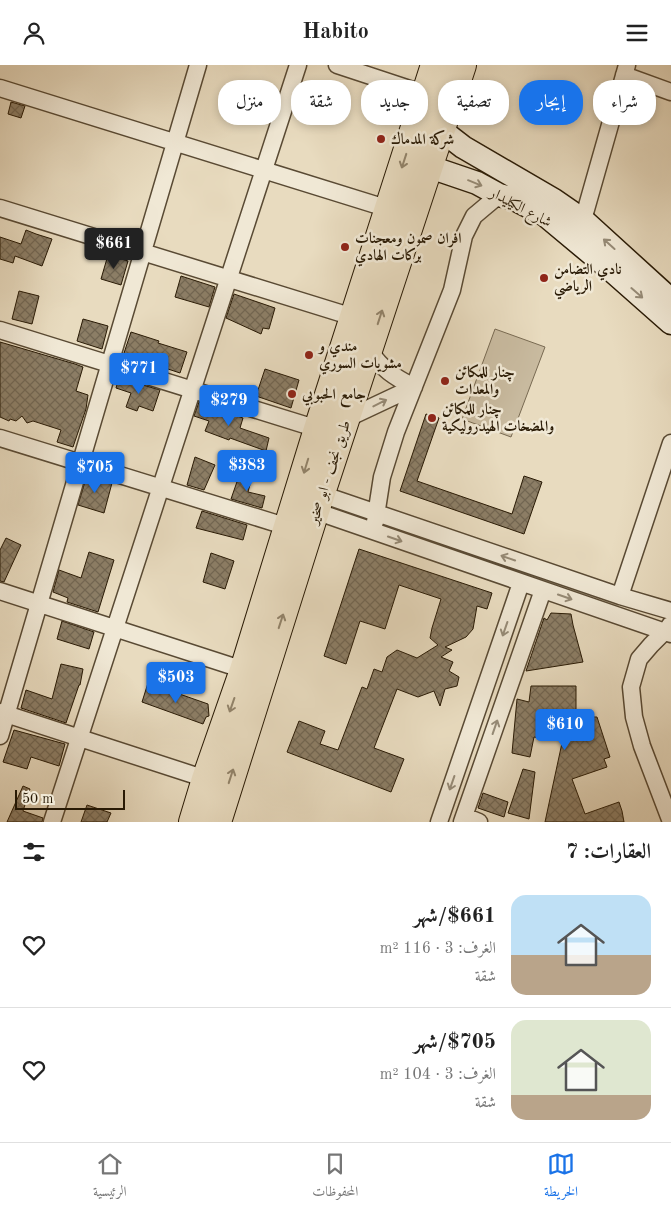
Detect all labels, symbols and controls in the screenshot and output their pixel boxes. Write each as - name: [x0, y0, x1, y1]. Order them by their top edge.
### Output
- icon: person: [20, 19, 48, 47]
- icon: menu: [623, 19, 651, 47]
- text: Habito: [302, 21, 369, 43]
- chip: منزل: [218, 80, 281, 125]
- chip: شقة: [291, 80, 351, 125]
- chip: جديد: [361, 80, 428, 125]
- chip: تصفية: [438, 80, 509, 125]
- chip: إيجار: [519, 80, 583, 125]
- chip: شراء: [593, 80, 656, 125]
- place label: شركة المدماك: [391, 130, 454, 150]
- marker: شركة المدماك: [375, 133, 387, 145]
- one-way arrow: [399, 153, 409, 169]
- one-way arrow: [467, 179, 482, 189]
- street label: شارع الكيليدار: [483, 184, 554, 234]
- pin: $661: [84, 227, 144, 270]
- place label: افران صمون ومعجنات بركات الهادي: [355, 231, 462, 267]
- text: $661: [95, 236, 133, 252]
- one-way arrow: [602, 238, 615, 250]
- marker: افران صمون ومعجنات بركات الهادي: [339, 241, 351, 253]
- place label: نادي التضامن الرياضي: [554, 262, 622, 300]
- marker: نادي التضامن الرياضي: [538, 272, 550, 284]
- one-way arrow: [631, 287, 644, 299]
- one-way arrow: [376, 309, 385, 325]
- place label: مندي و مشويات السوري: [317, 340, 402, 375]
- marker: مندي و مشويات السوري: [303, 349, 315, 361]
- pin: $771: [109, 353, 169, 395]
- text: $771: [120, 361, 158, 377]
- place label: چنار للمكائن والمعدات: [455, 363, 515, 398]
- marker: چنار للمكائن والمعدات: [439, 375, 451, 387]
- pin: $279: [199, 385, 259, 427]
- place label: جامع الحبوبي: [301, 387, 366, 408]
- marker: جامع الحبوبي: [286, 388, 298, 400]
- text: $279: [210, 393, 248, 409]
- one-way arrow: [372, 398, 387, 408]
- place label: چنار للمكائن والمضخات الهيدروليكية: [442, 400, 554, 435]
- marker: چنار للمكائن والمضخات الهيدروليكية: [426, 412, 438, 424]
- street label: طريق نجف - ابو صخير: [306, 419, 355, 529]
- pin: $383: [217, 449, 277, 492]
- pin: $705: [65, 451, 125, 494]
- text: $383: [228, 458, 266, 474]
- one-way arrow: [301, 458, 311, 474]
- text: $705: [76, 460, 114, 476]
- one-way arrow: [386, 535, 402, 544]
- one-way arrow: [501, 553, 517, 562]
- one-way arrow: [556, 593, 572, 603]
- one-way arrow: [276, 613, 286, 629]
- one-way arrow: [500, 621, 510, 637]
- pin: $503: [146, 661, 206, 704]
- text: $503: [157, 670, 195, 686]
- one-way arrow: [227, 696, 236, 712]
- pin: $610: [535, 709, 595, 751]
- text: $610: [546, 717, 584, 733]
- one-way arrow: [491, 719, 500, 735]
- one-way arrow: [227, 768, 237, 784]
- one-way arrow: [447, 775, 456, 790]
- scale bar: [15, 787, 125, 810]
- text: 50 m: [22, 792, 53, 806]
- icon: filters: [20, 838, 48, 866]
- text: العقارات: 7: [566, 842, 651, 863]
- text: $661/شهر: [414, 906, 496, 927]
- icon: home: [551, 915, 611, 975]
- icon: heart: [20, 931, 48, 959]
- text: الغرف: 3 · 116 m²: [380, 941, 496, 957]
- text: شقة: [475, 969, 496, 985]
- text: $705/شهر: [414, 1032, 496, 1053]
- icon: home: [551, 1040, 611, 1100]
- icon: heart: [20, 1056, 48, 1084]
- text: الغرف: 3 · 104 m²: [380, 1067, 496, 1083]
- text: شقة: [475, 1095, 496, 1111]
- tab: الرئيسية: [93, 1150, 127, 1205]
- tab: المحفوظات: [312, 1150, 358, 1205]
- tab: الخريطة: [544, 1150, 578, 1205]

